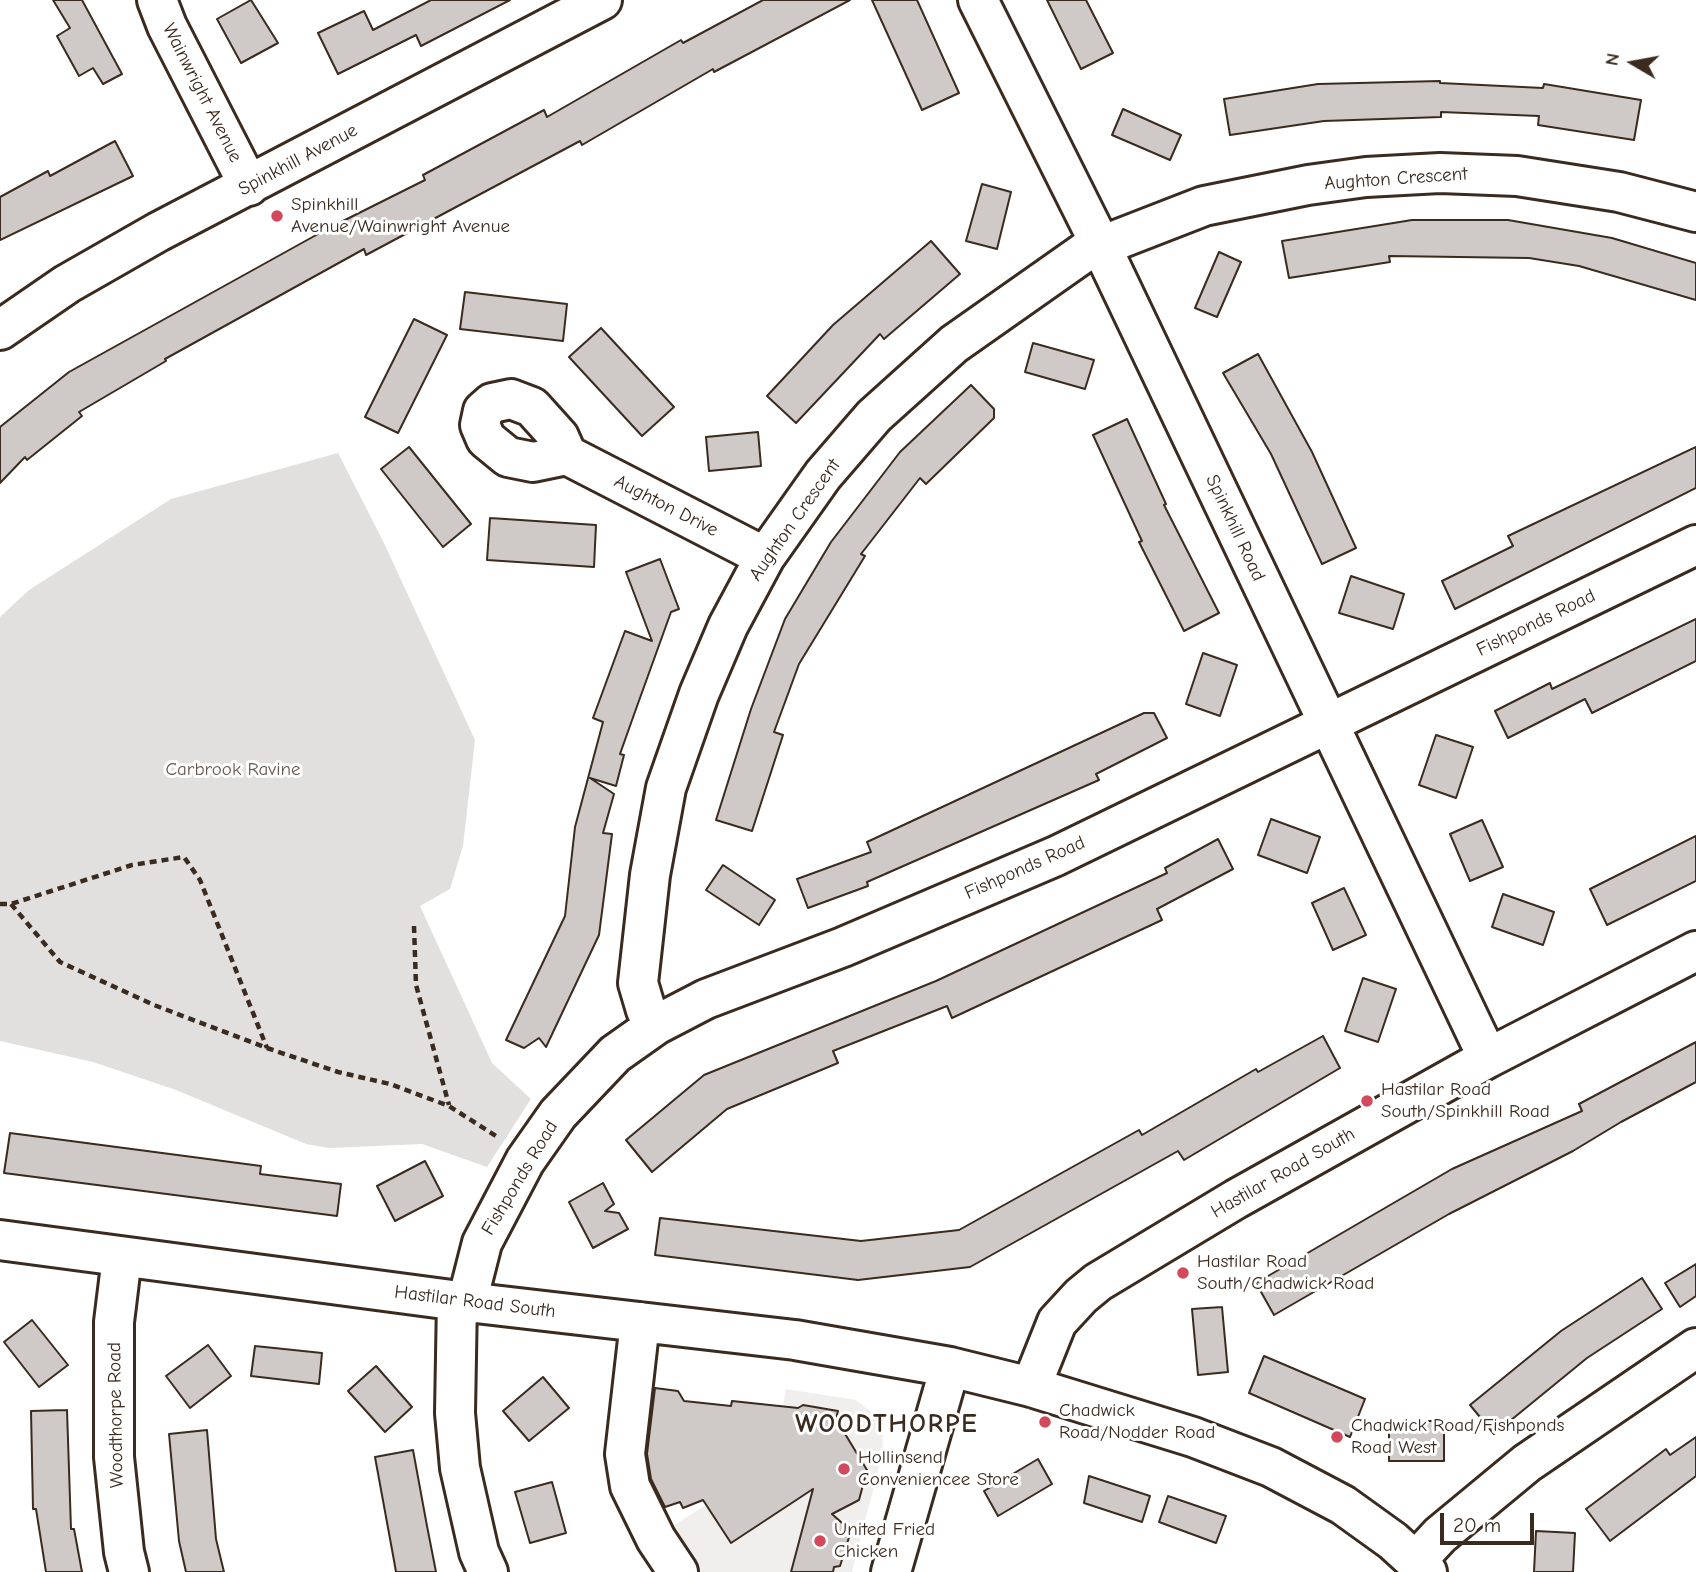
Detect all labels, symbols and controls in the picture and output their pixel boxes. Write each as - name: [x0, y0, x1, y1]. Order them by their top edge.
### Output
- street label: Wainwright Avenue: [157, 20, 247, 166]
- north arrow: [1598, 28, 1668, 98]
- text: N: [1600, 51, 1624, 67]
- street label: Spinkhill Avenue: [235, 119, 361, 201]
- street label: Aughton Crescent: [1324, 163, 1468, 195]
- place label: Spinkhill Avenue/Wainwright Avenue: [291, 194, 510, 238]
- marker: Spinkhill Avenue/Wainwright Avenue: [269, 208, 285, 224]
- street label: Aughton Crescent: [744, 455, 846, 585]
- street label: Aughton Drive: [610, 470, 722, 542]
- street label: Spinkhill Road: [1200, 471, 1270, 585]
- street label: Fishponds Road: [1473, 584, 1599, 662]
- park label: Carbrook Ravine: [165, 759, 301, 781]
- street label: Fishponds Road: [961, 831, 1089, 905]
- place label: Hastilar Road South/Spinkhill Road: [1381, 1079, 1550, 1123]
- marker: Hastilar Road South/Spinkhill Road: [1359, 1093, 1375, 1109]
- street label: Fishponds Road: [477, 1117, 563, 1239]
- street label: Hastilar Road South: [1207, 1123, 1359, 1223]
- place label: Hastilar Road South/Chadwick Road: [1197, 1251, 1374, 1295]
- marker: Hastilar Road South/Chadwick Road: [1175, 1265, 1191, 1281]
- street label: Hastilar Road South: [393, 1281, 557, 1323]
- street label: Woodthorpe Road: [103, 1342, 129, 1488]
- place label: Chadwick Road/Nodder Road: [1059, 1400, 1215, 1444]
- district label: WOODTHORPE: [797, 1409, 977, 1441]
- marker: Chadwick Road/Nodder Road: [1037, 1414, 1053, 1430]
- place label: Chadwick Road/Fishponds Road West: [1351, 1415, 1564, 1459]
- marker: Chadwick Road/Fishponds Road West: [1329, 1429, 1345, 1445]
- place label: Hollinsend Conveniencee Store: [858, 1447, 1019, 1491]
- marker: Hollinsend Conveniencee Store: [836, 1461, 852, 1477]
- scale bar: [1444, 1498, 1538, 1542]
- text: 20 m: [1453, 1513, 1501, 1537]
- place label: United Fried Chicken: [834, 1519, 935, 1563]
- marker: United Fried Chicken: [812, 1533, 828, 1549]

